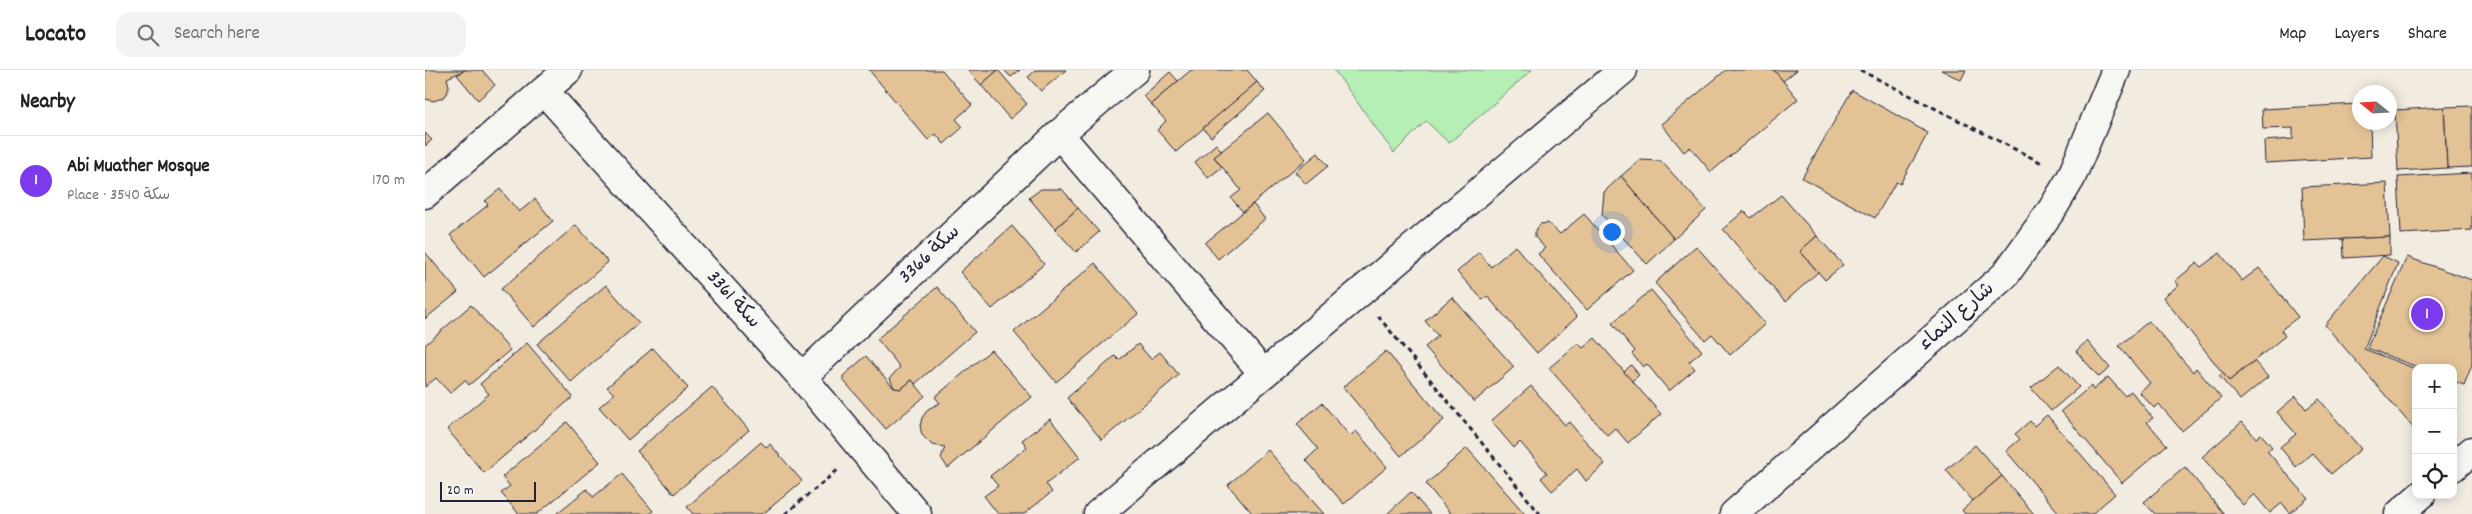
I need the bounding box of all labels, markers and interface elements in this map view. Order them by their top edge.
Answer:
search box [116,12,466,57]
text: Locato [25,18,86,52]
icon: search [134,21,162,49]
text: Search here [174,21,260,48]
text: Map [2279,22,2306,47]
text: Layers [2334,22,2380,47]
text: Share [2408,22,2447,47]
north arrow [2352,85,2397,130]
text: Nearby [20,88,75,118]
text: Abi Muather Mosque [67,154,210,181]
text: 1 [34,169,38,192]
text: 170 m [372,169,405,192]
text: Place · سكة 3540 [67,184,170,207]
street label: سكة 3366 [893,219,967,291]
your location [1599,219,1625,245]
street label: سكة 3361 [699,265,767,335]
street label: شارع النماء [1913,276,2001,358]
pin: 1 [2411,295,2443,333]
map controls [2412,364,2457,499]
button: + [2412,364,2457,409]
button: − [2412,409,2457,454]
button: locate [2412,454,2457,499]
scale bar [440,479,536,502]
text: 20 m [447,481,474,501]

